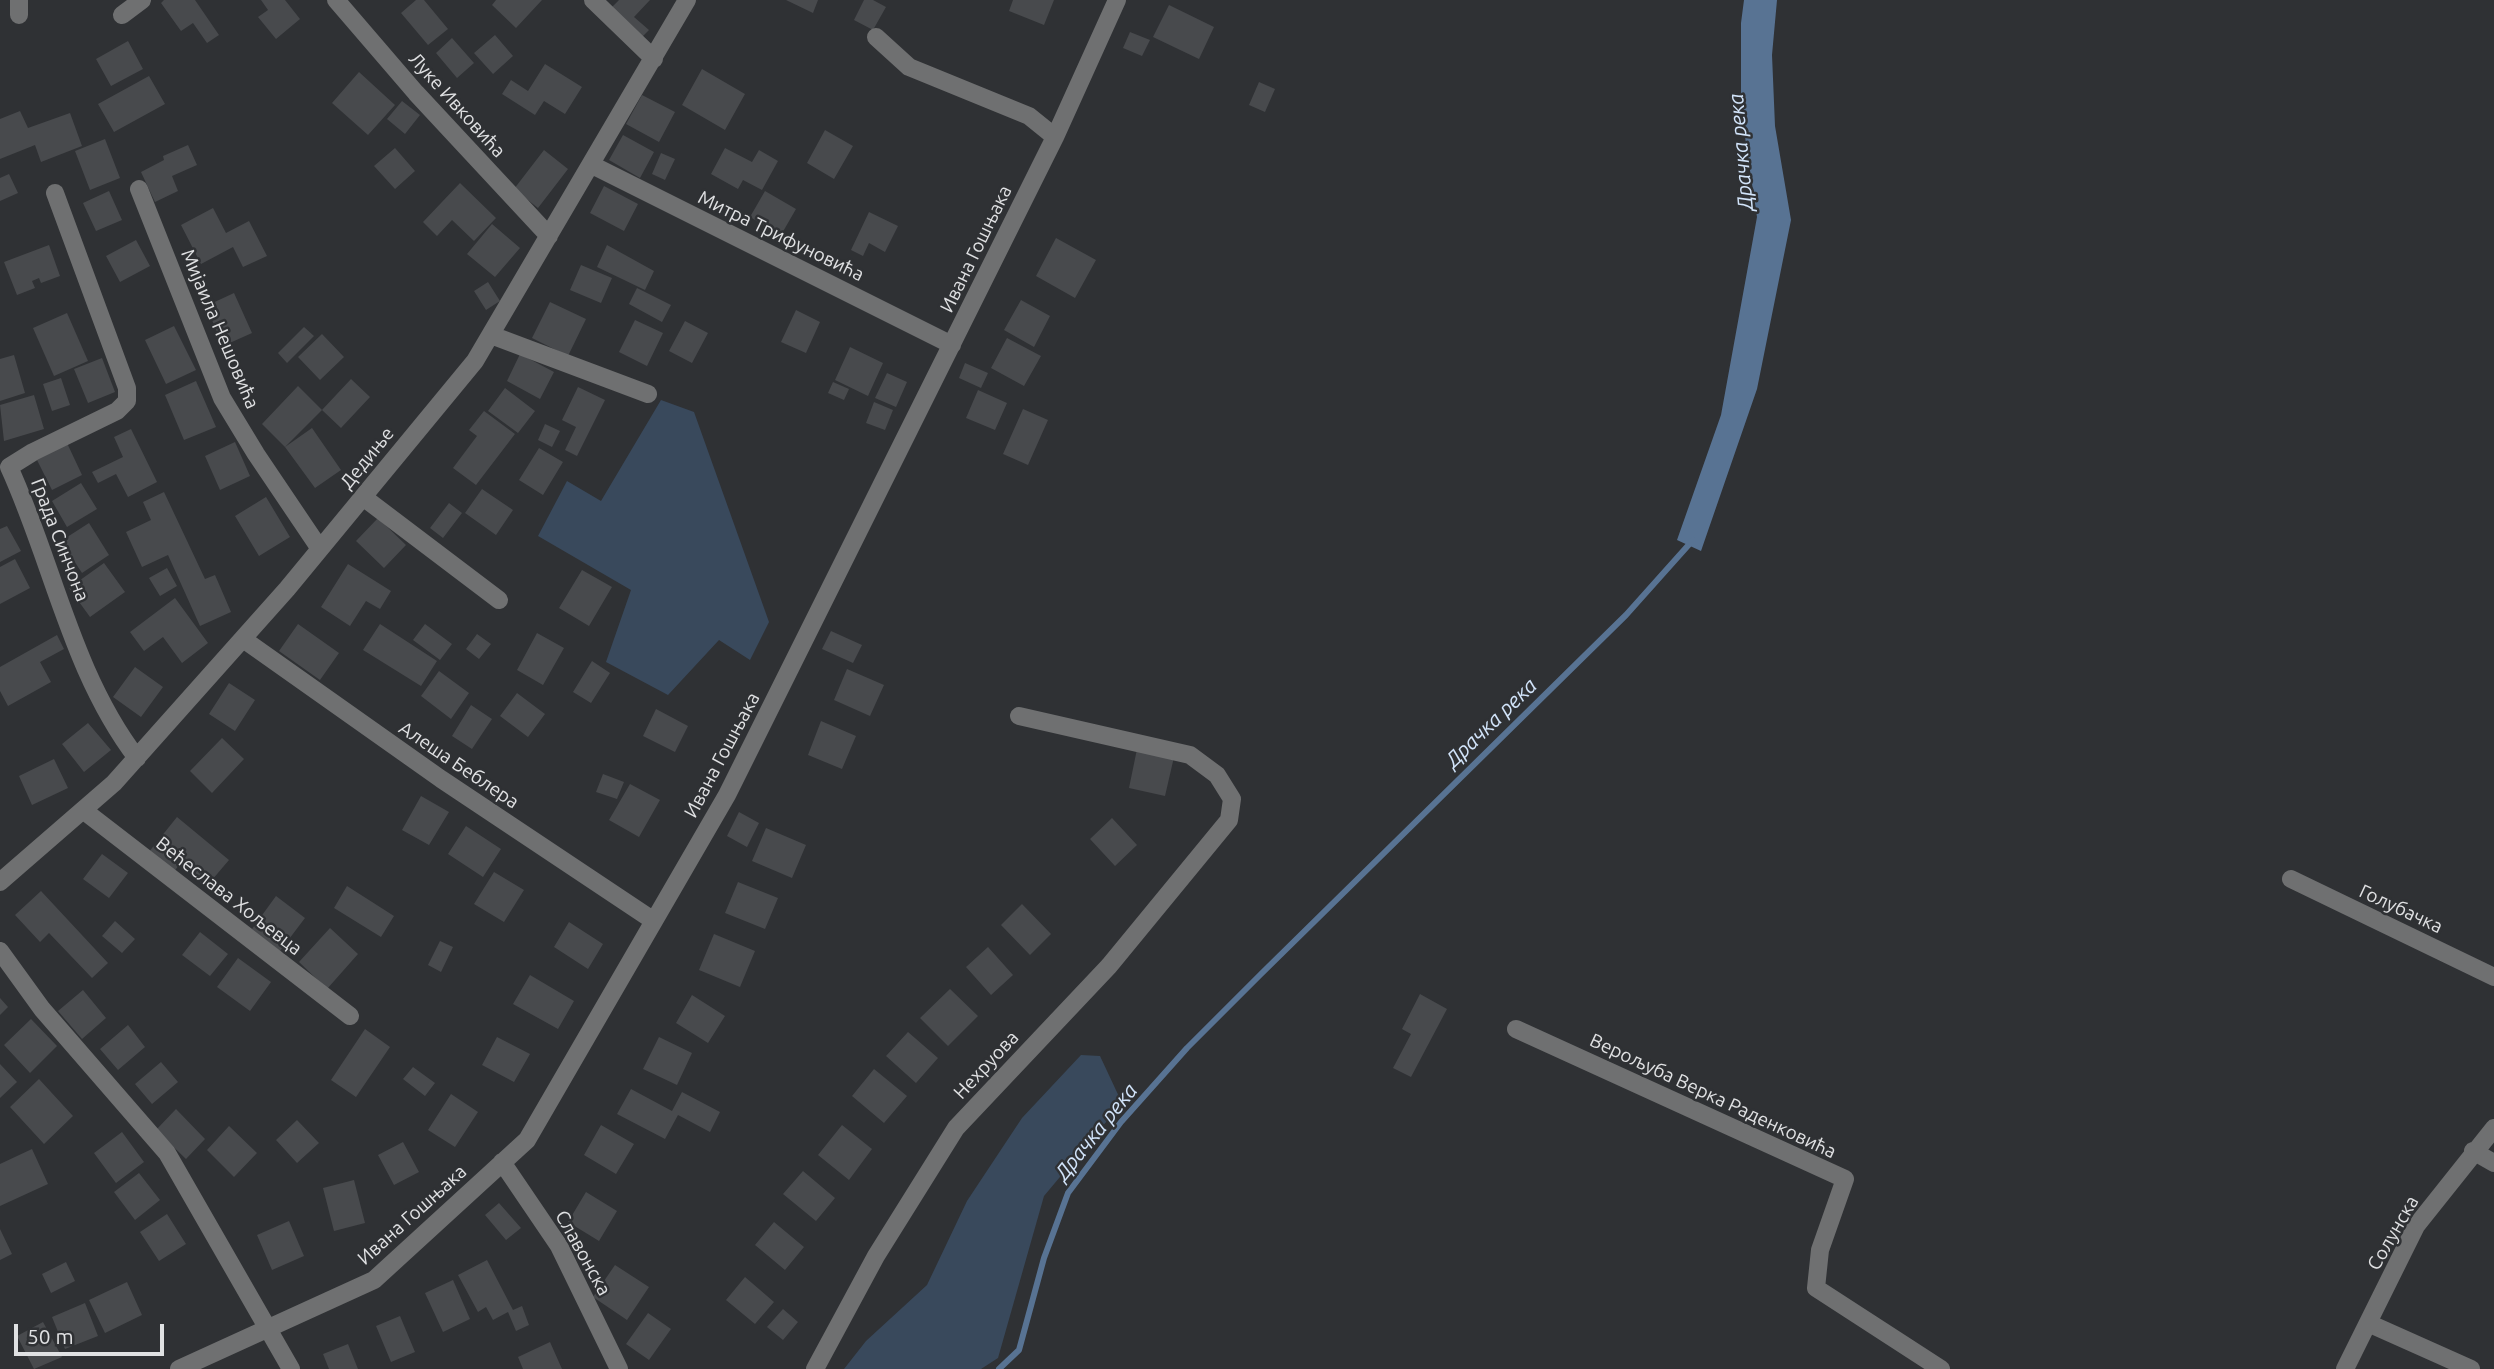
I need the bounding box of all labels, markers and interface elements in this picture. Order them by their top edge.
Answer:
street label: Луке Ивковића [404,48,510,162]
water label: Драчка река [1723,92,1759,212]
street label: Ивана Гошњака [935,182,1017,316]
street label: Митра Трифуновића [694,186,868,286]
street label: Мијаила Нешовића [176,246,264,412]
street label: Дедиње [335,423,399,493]
street label: Града Синчона [26,475,94,605]
water label: Драчка река [1440,673,1542,773]
street label: Ивана Гошњака [679,688,765,822]
street label: Алеша Беблера [395,716,523,814]
street label: Већеслава Хољевца [151,832,307,960]
street label: Голубачка [2356,880,2446,938]
street label: Нехруова [949,1026,1023,1104]
street label: Верољуба Верка Раденковића [1586,1029,1840,1163]
water label: Драчка река [1049,1078,1143,1186]
street label: Ивана Гошњака [353,1160,471,1270]
street label: Солунска [2363,1192,2423,1274]
street label: Славонска [550,1206,616,1300]
scale bar [18,1310,168,1354]
text: 50 m [27,1324,74,1348]

